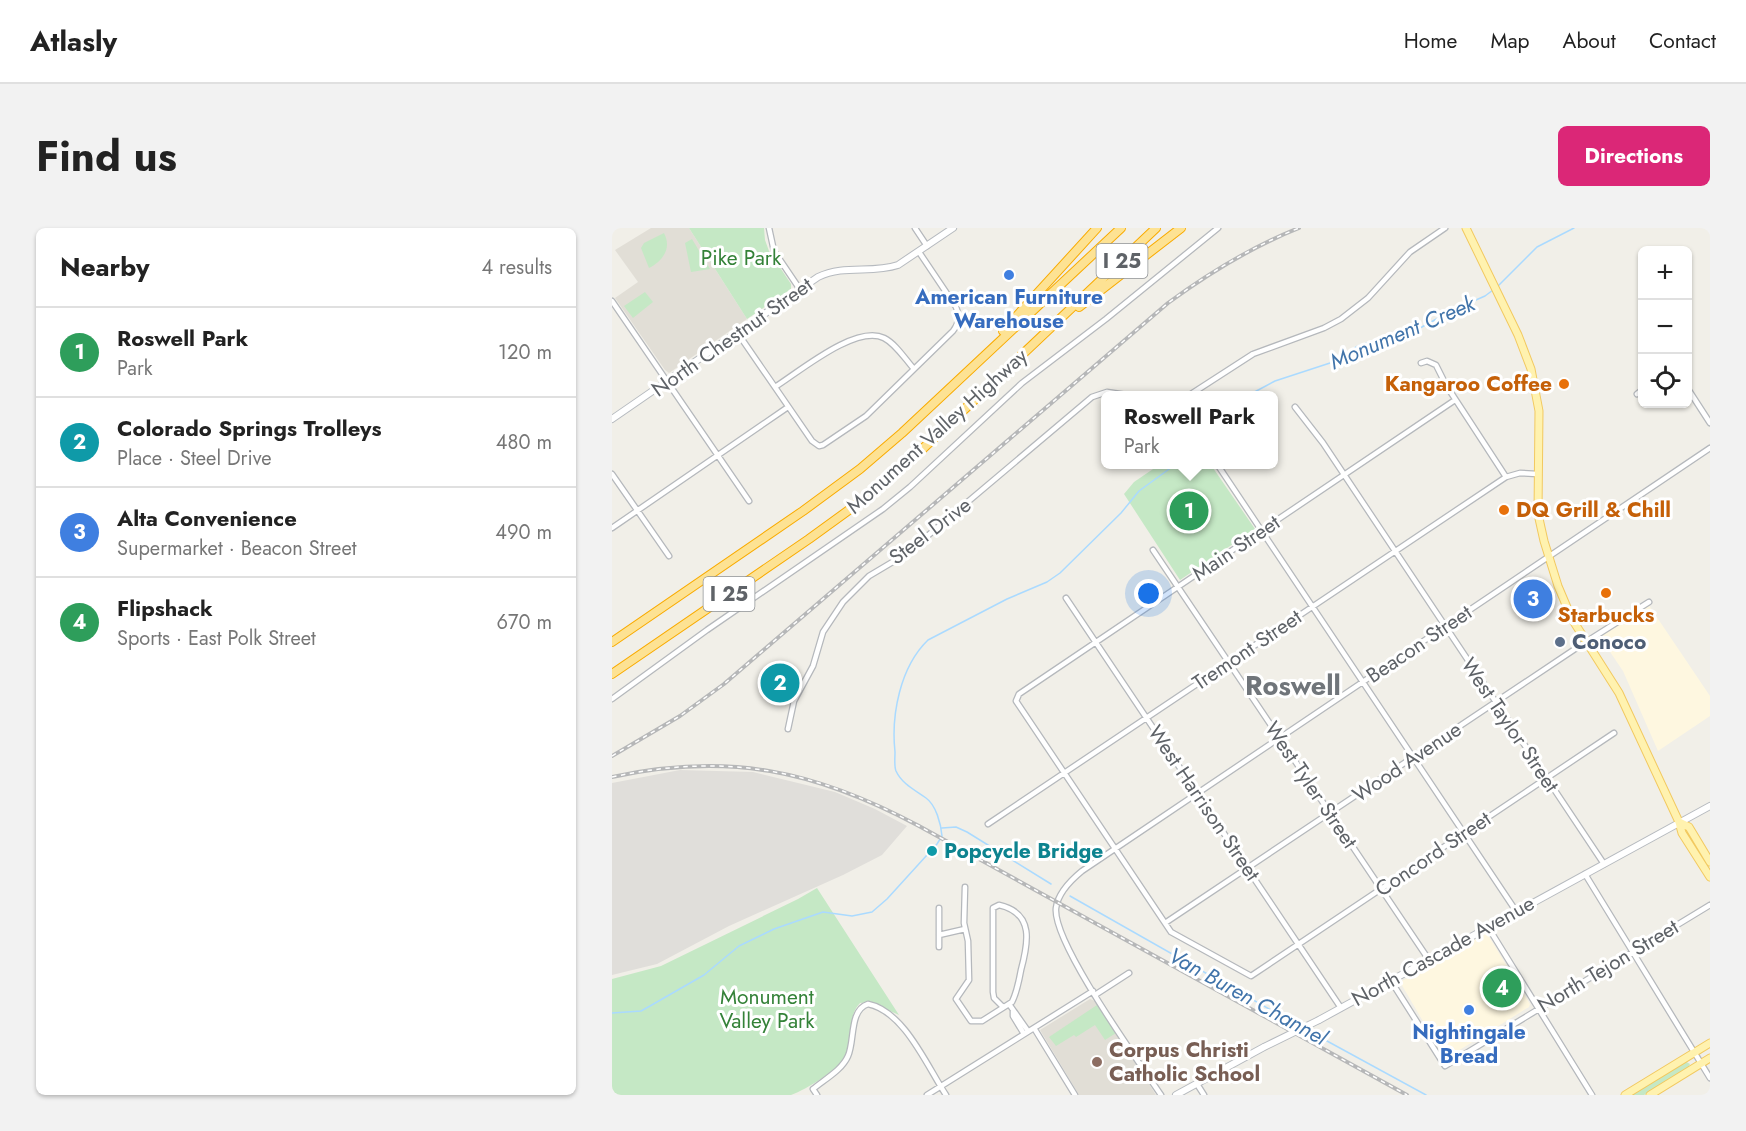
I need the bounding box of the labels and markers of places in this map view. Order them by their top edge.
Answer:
marker: American Furniture Warehouse [1002,268,1016,282]
place label: American Furniture Warehouse [914,282,1103,336]
place label: Kangaroo Coffee [1385,369,1552,399]
marker: Kangaroo Coffee [1557,377,1571,391]
pin: 1 [1170,488,1208,534]
place label: DQ Grill & Chill [1516,495,1671,525]
marker: DQ Grill & Chill [1497,503,1511,517]
pin: 3 [1514,576,1552,622]
marker: Starbucks [1599,586,1613,600]
place label: Starbucks [1558,600,1655,630]
place label: Conoco [1572,627,1646,657]
marker: Conoco [1553,635,1567,649]
pin: 2 [760,660,800,706]
place label: Popcycle Bridge [944,836,1103,866]
marker: Popcycle Bridge [925,844,939,858]
pin: 4 [1482,966,1522,1011]
marker: Nightingale Bread [1462,1003,1476,1017]
place label: Nightingale Bread [1412,1017,1526,1071]
place label: Corpus Christi Catholic School [1109,1035,1260,1089]
marker: Corpus Christi Catholic School [1090,1055,1104,1069]

